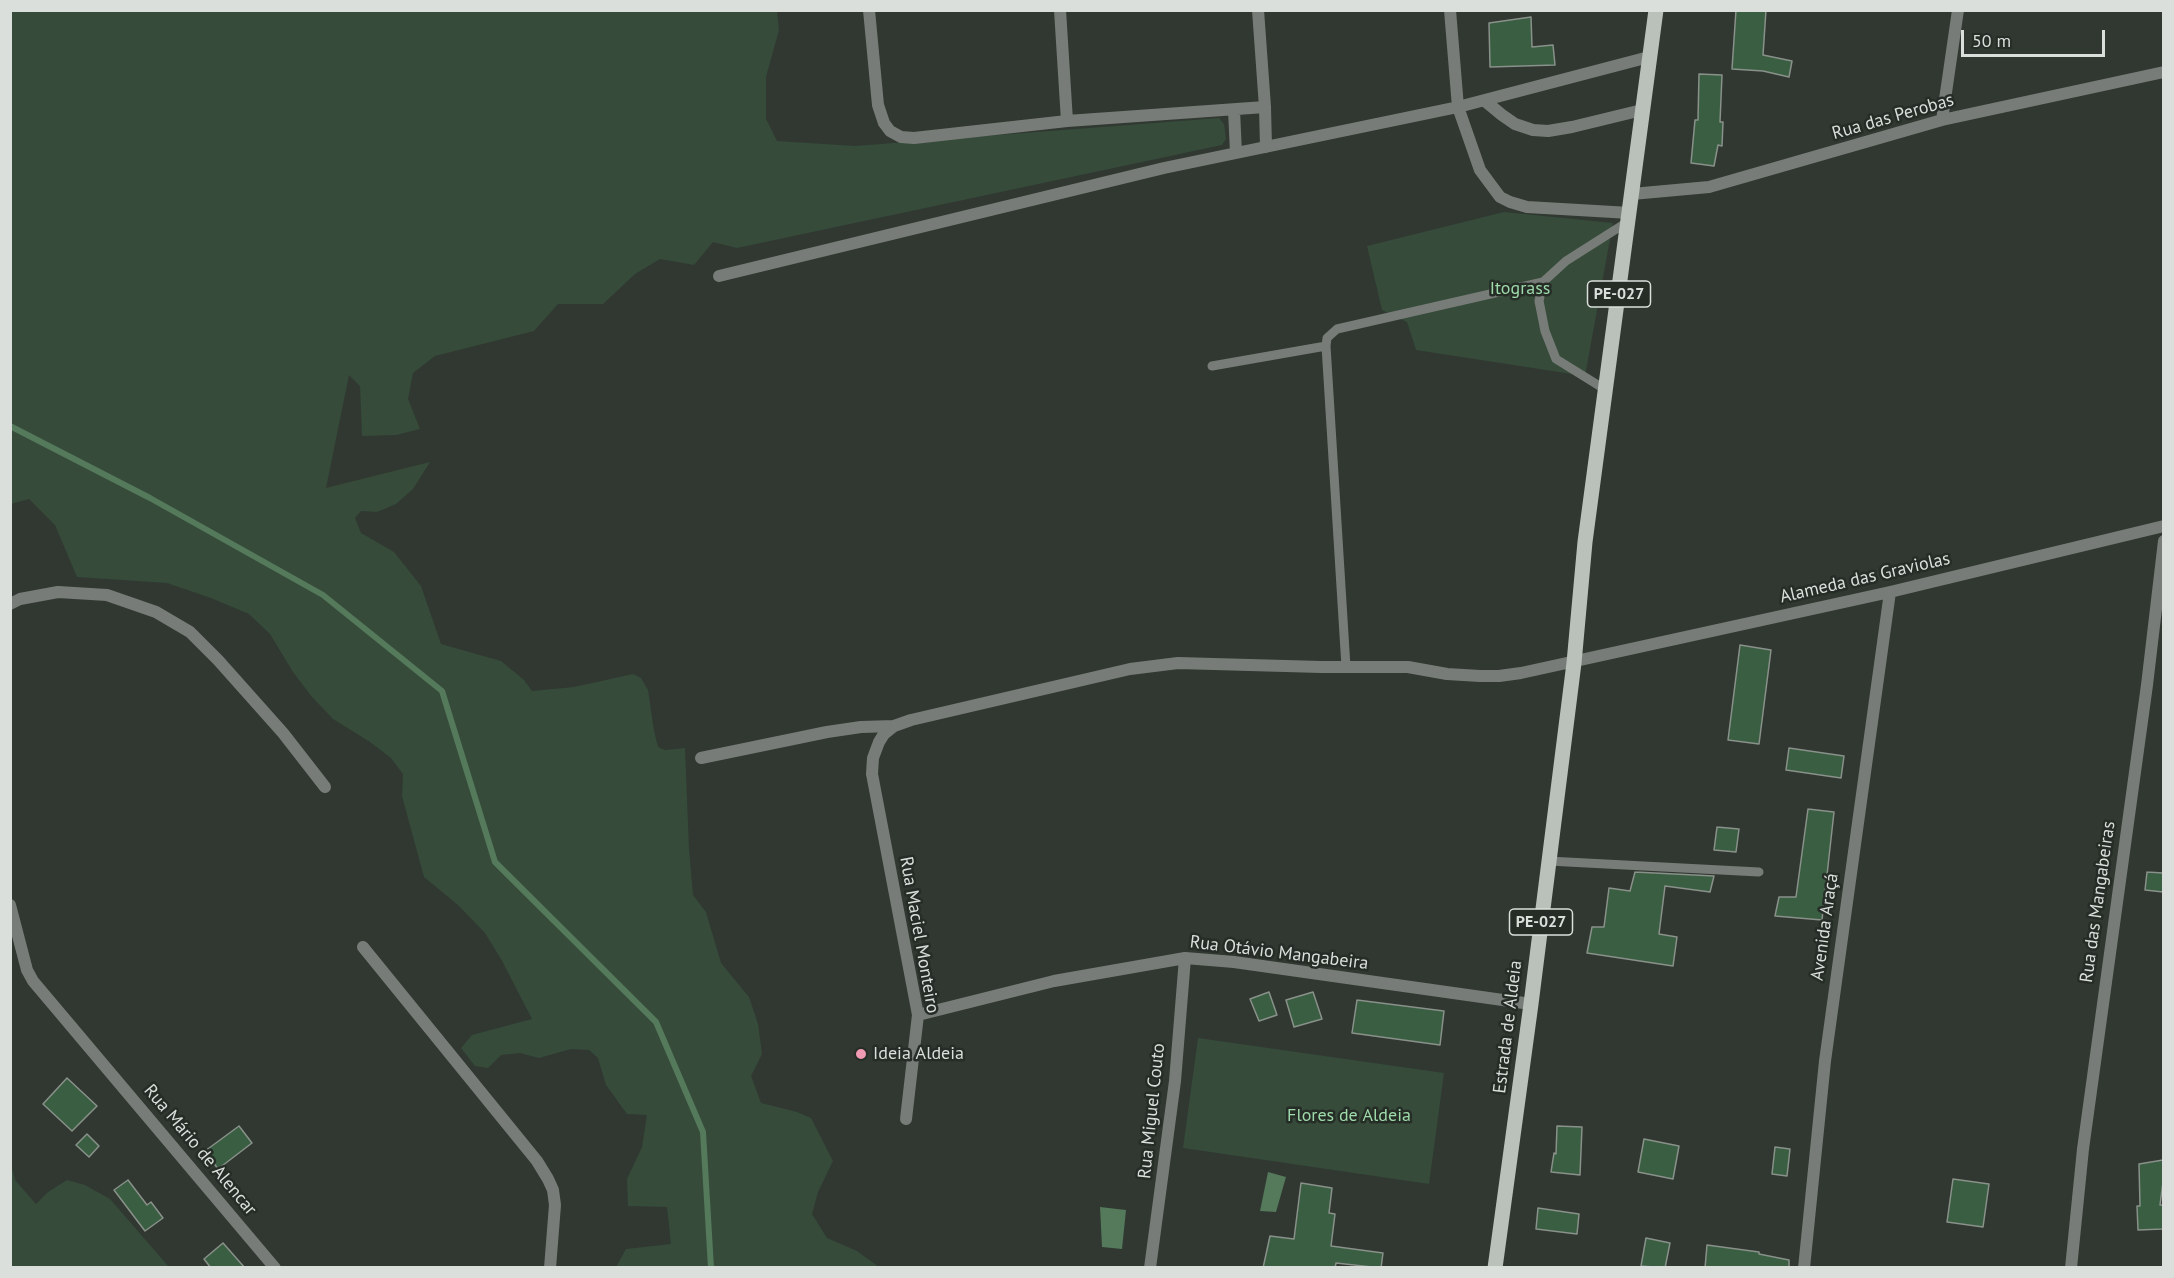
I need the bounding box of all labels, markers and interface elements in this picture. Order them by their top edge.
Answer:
scale bar [1964,18,2108,56]
text: 50 m [1972,29,2011,52]
street label: Rua das Perobas [1830,89,1956,145]
park label: Itograss [1490,278,1550,300]
road number: PE-027 [1588,281,1650,307]
street label: Alameda das Graviolas [1778,548,1952,608]
street label: Rua das Mangabeiras [2076,820,2120,984]
street label: Rua Maciel Monteiro [895,855,943,1015]
street label: Avenida Araçá [1807,872,1843,982]
road number: PE-027 [1510,909,1572,935]
street label: Rua Otávio Mangabeira [1189,931,1369,975]
street label: Estrada de Aldeia [1489,959,1527,1095]
street label: Rua Miguel Couto [1134,1042,1170,1180]
place label: Ideia Aldeia [873,1043,964,1065]
marker: Ideia Aldeia [854,1047,868,1061]
street label: Rua Mário de Alencar [139,1080,261,1220]
park label: Flores de Aldeia [1287,1105,1411,1127]

